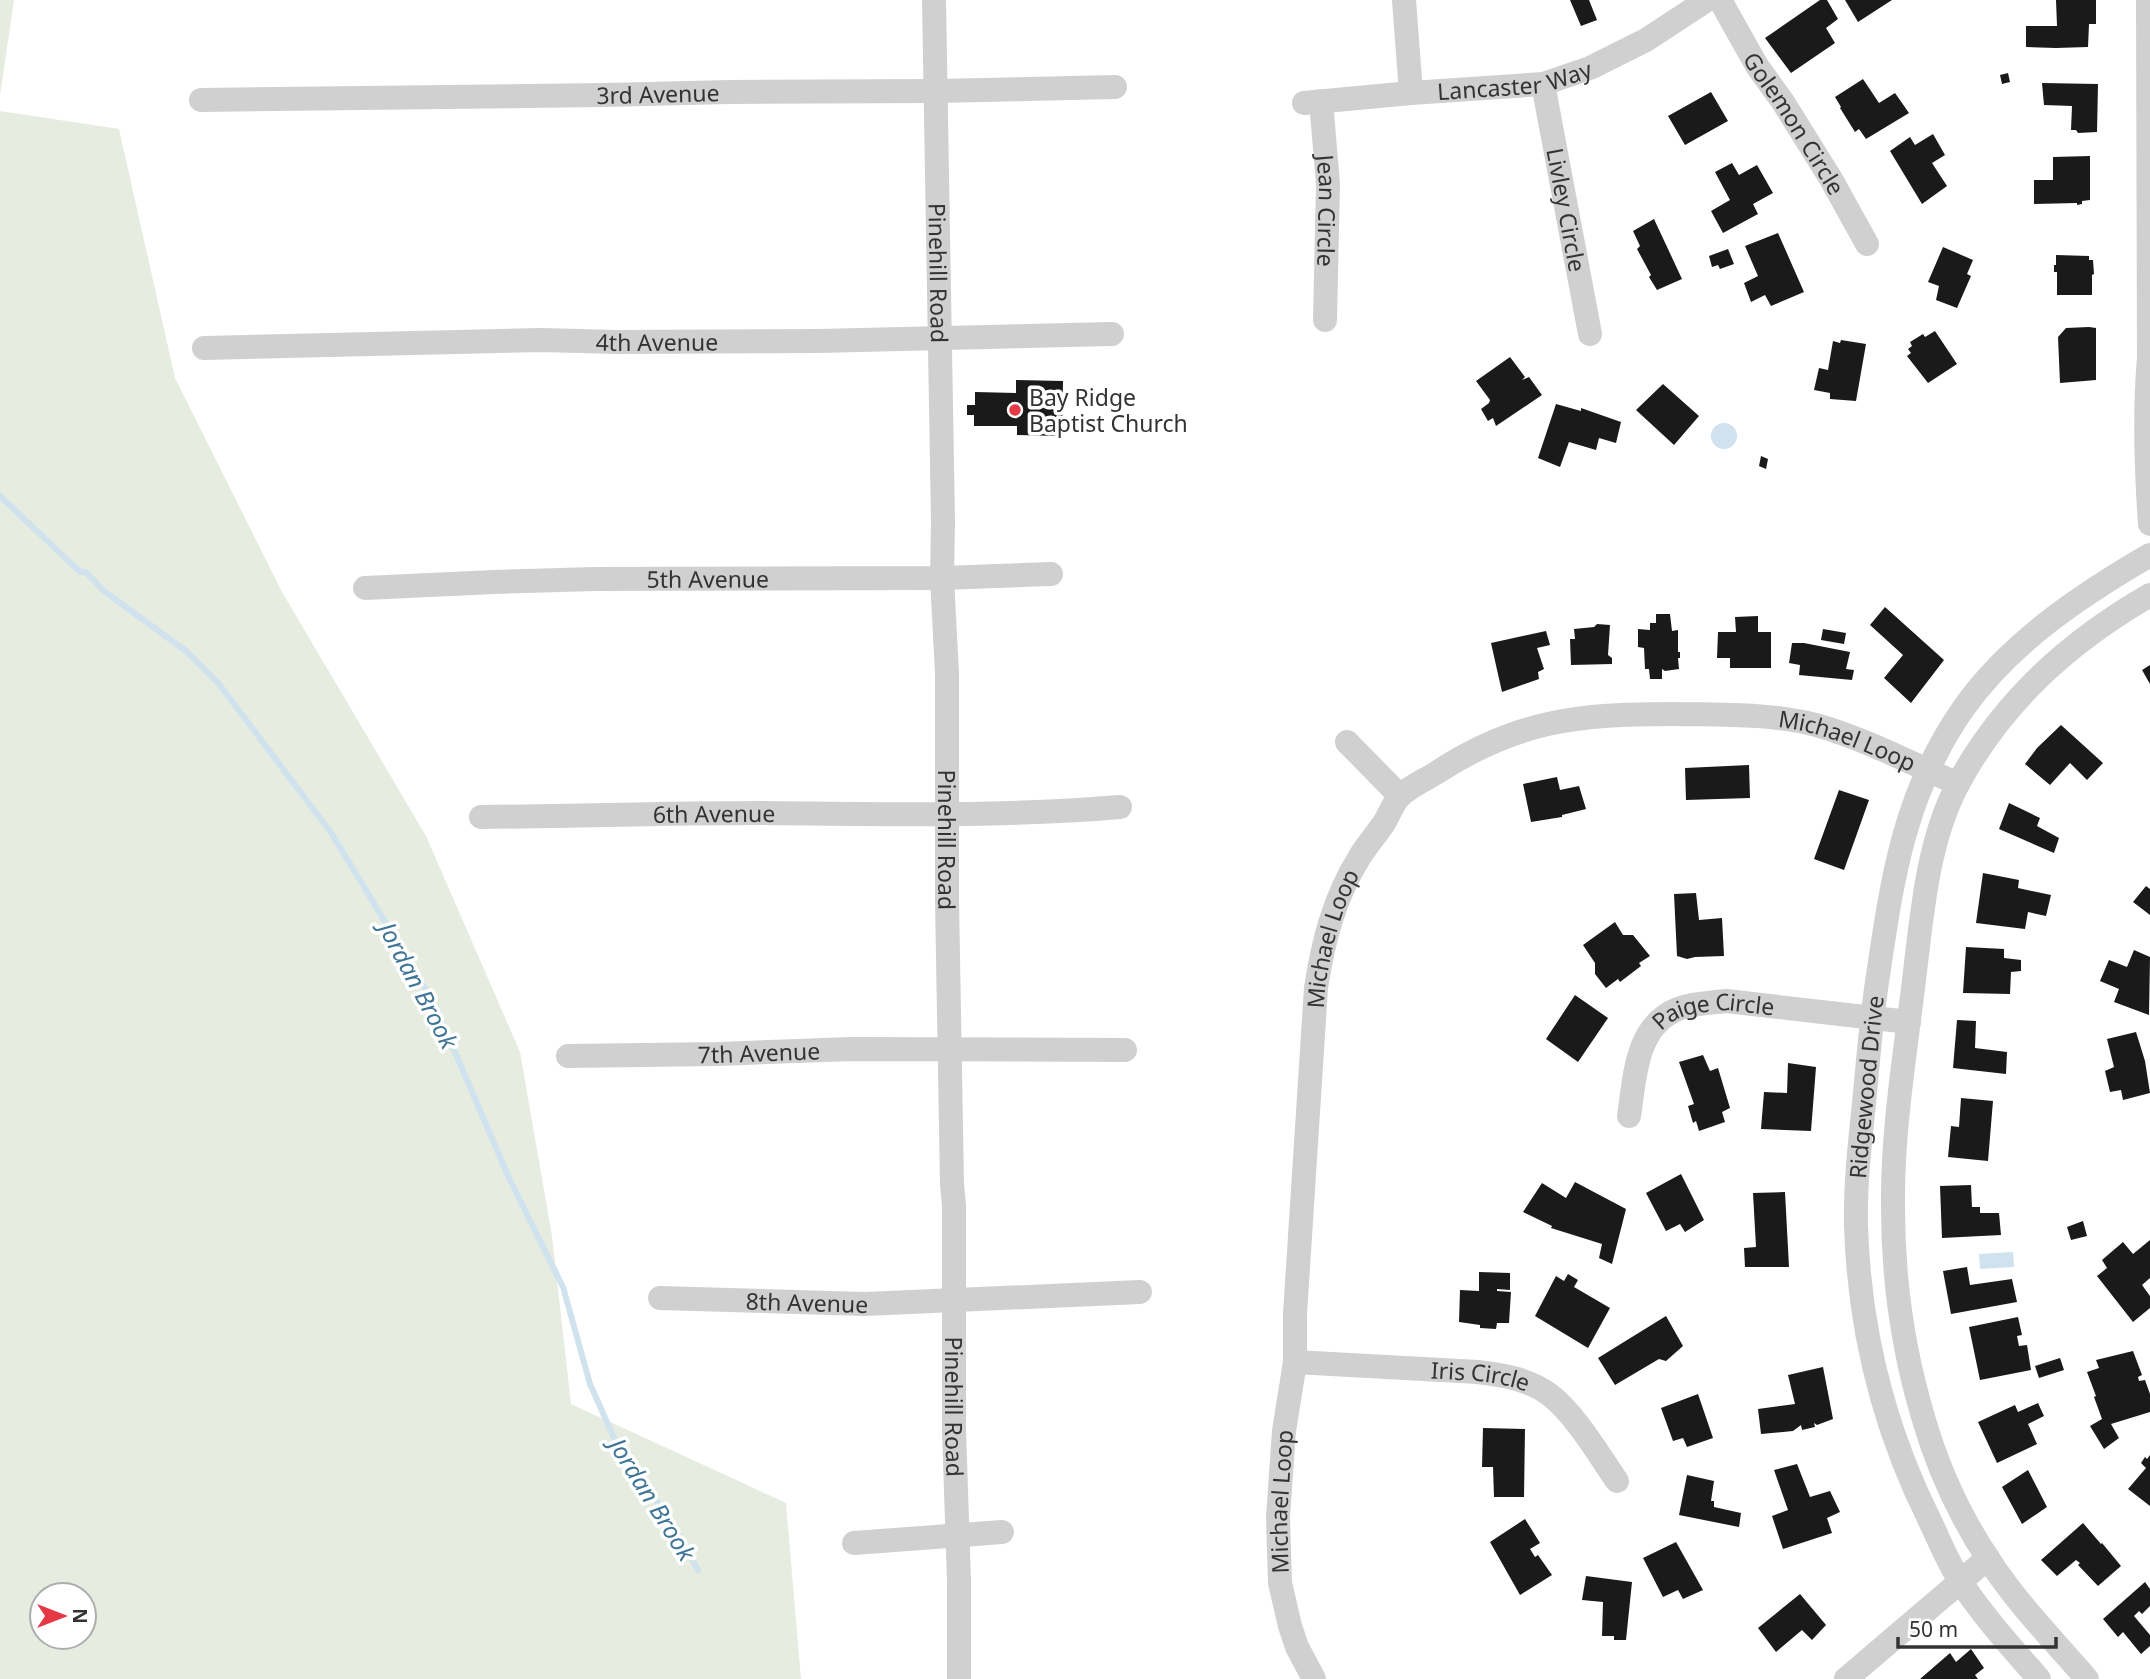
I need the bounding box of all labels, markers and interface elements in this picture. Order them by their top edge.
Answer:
street label: Golemon Circle [1736,46,1853,200]
street label: Lancaster Way [1436,52,1596,107]
street label: 3rd Avenue [596,76,720,111]
street label: Livley Circle [1539,145,1594,274]
street label: Jean Circle [1309,152,1344,267]
street label: Pinehill Road [921,203,956,343]
street label: 4th Avenue [595,325,718,358]
place label: Bay Ridge Baptist Church [1029,381,1188,439]
marker: Bay Ridge Baptist Church [1007,402,1023,418]
street label: 5th Avenue [647,562,769,595]
street label: Michael Loop [1776,702,1921,779]
street label: Pinehill Road [931,770,963,910]
street label: 6th Avenue [652,797,775,830]
street label: Michael Loop [1299,863,1366,1009]
water label: Jordan Brook [370,912,467,1055]
street label: Paige Circle [1644,985,1776,1036]
street label: Ridgewood Drive [1841,994,1891,1180]
street label: 7th Avenue [698,1034,821,1070]
street label: 8th Avenue [745,1285,869,1320]
street label: Pinehill Road [938,1336,972,1477]
street label: Iris Circle [1430,1353,1534,1398]
water label: Jordan Brook [600,1428,704,1568]
street label: Michael Loop [1262,1429,1300,1574]
north arrow [28,1581,98,1651]
scale bar [1898,1606,2056,1650]
text: N [67,1608,93,1624]
text: 50 m [1909,1615,1958,1643]

